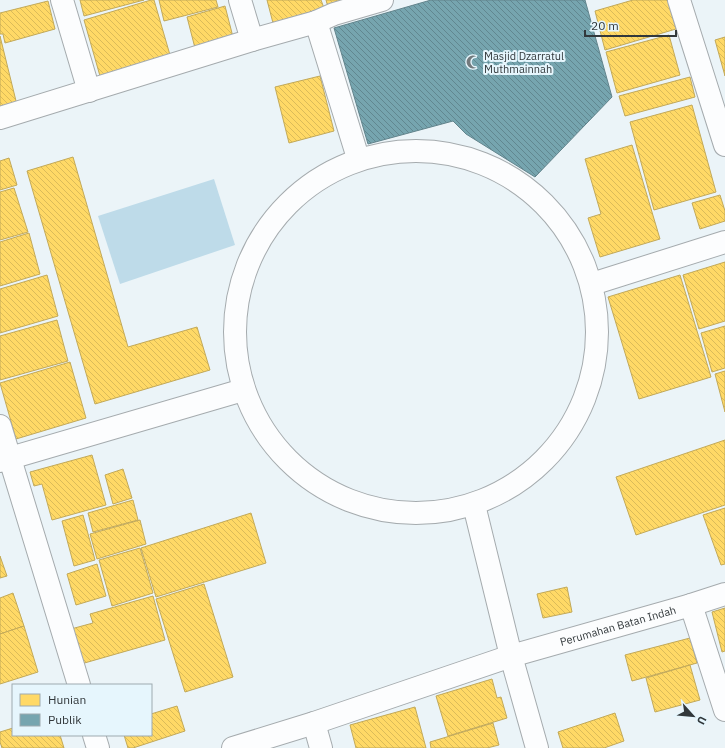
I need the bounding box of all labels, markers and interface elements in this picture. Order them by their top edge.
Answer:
scale bar [585,12,676,38]
text: 20 m [591,18,619,33]
place label: Masjid Dzarratul Muthmainnah [484,49,564,76]
mosque icon: Masjid Dzarratul Muthmainnah [465,54,481,70]
street label: Perumahan Batan Indah [558,603,678,649]
legend [12,684,152,736]
text: Hunian [48,692,86,707]
north arrow [673,696,713,736]
text: Publik [48,712,82,727]
text: U [694,714,710,727]

